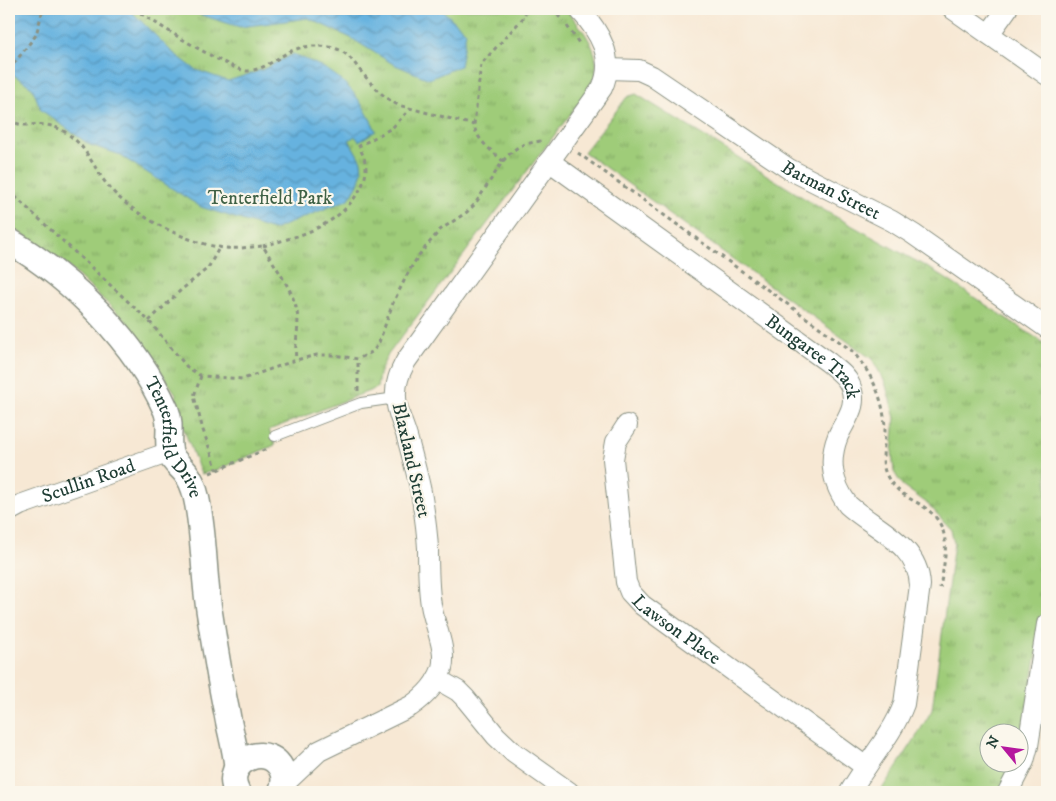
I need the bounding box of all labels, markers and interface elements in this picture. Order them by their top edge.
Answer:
street label: Batman Street [777,156,884,225]
park label: Tenterfield Park [208,187,333,210]
street label: Bungaree Track [761,309,865,401]
street label: Tenterfield Drive [140,373,208,500]
street label: Blaxland Street [387,400,435,520]
street label: Scullin Road [39,454,138,508]
street label: Lawson Place [627,590,725,670]
north arrow [978,724,1028,774]
text: N [983,732,1004,752]

